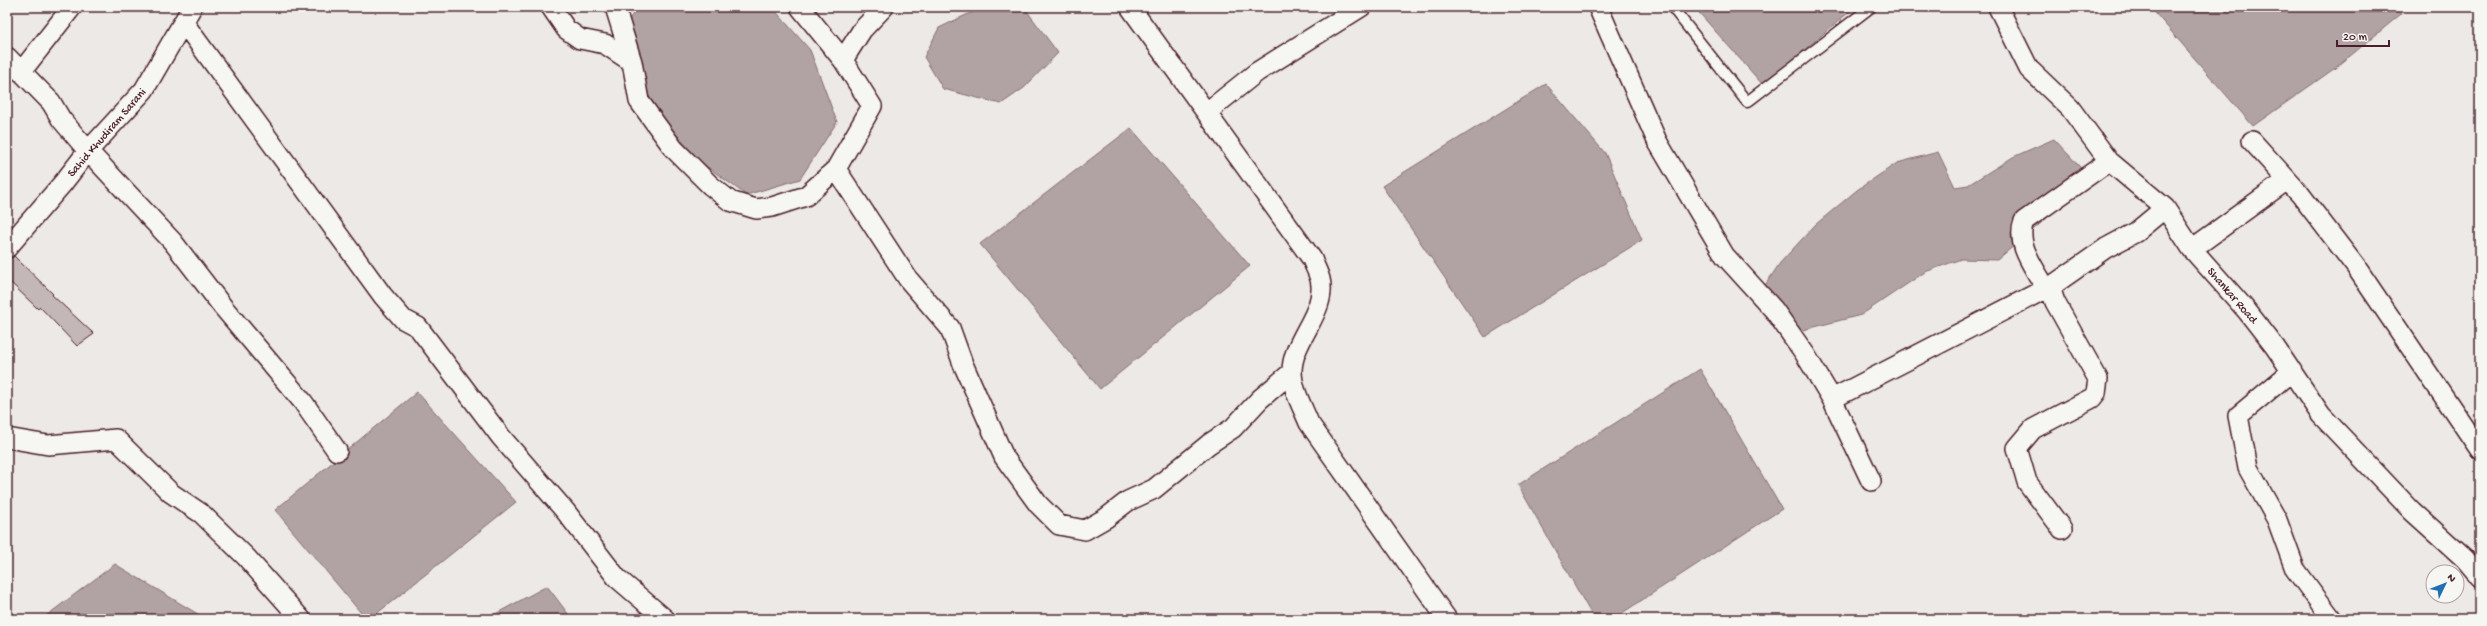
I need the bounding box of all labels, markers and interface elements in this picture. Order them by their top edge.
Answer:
scale bar [2337,22,2389,48]
text: 20 m [2343,31,2368,45]
street label: Sahid Khudiram Sarani [65,86,150,181]
street label: Shankar Road [2203,265,2260,328]
north arrow [2425,564,2465,604]
text: N [2444,572,2458,585]

